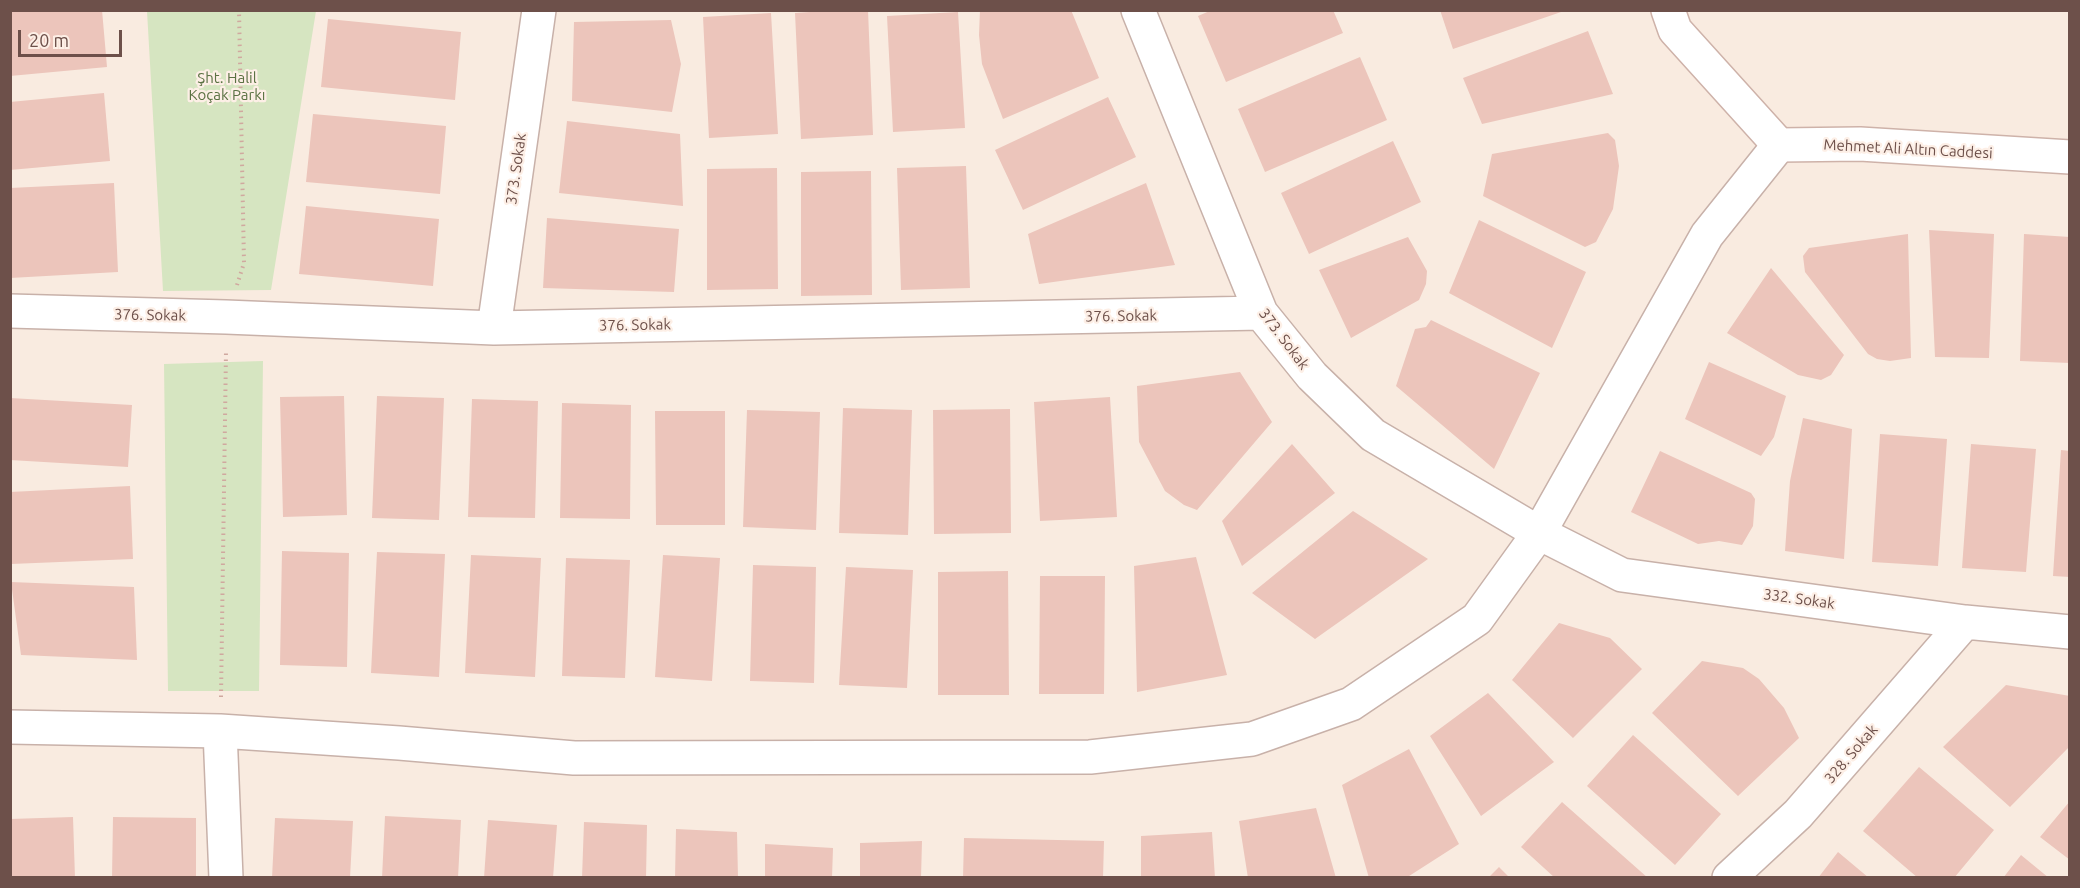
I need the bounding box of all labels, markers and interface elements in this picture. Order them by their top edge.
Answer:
scale bar [21,18,124,56]
text: 20 m [29,30,69,50]
park label: Şht. Halil Koçak Parkı [189,69,265,104]
street label: 373. Sokak [502,132,530,206]
street label: Mehmet Ali Altın Caddesi [1823,136,1993,162]
street label: 376. Sokak [114,305,186,325]
street label: 373. Sokak [1255,305,1313,373]
street label: 376. Sokak [1085,306,1157,326]
street label: 376. Sokak [599,315,671,335]
street label: 332. Sokak [1762,585,1836,613]
street label: 328. Sokak [1821,721,1881,787]

